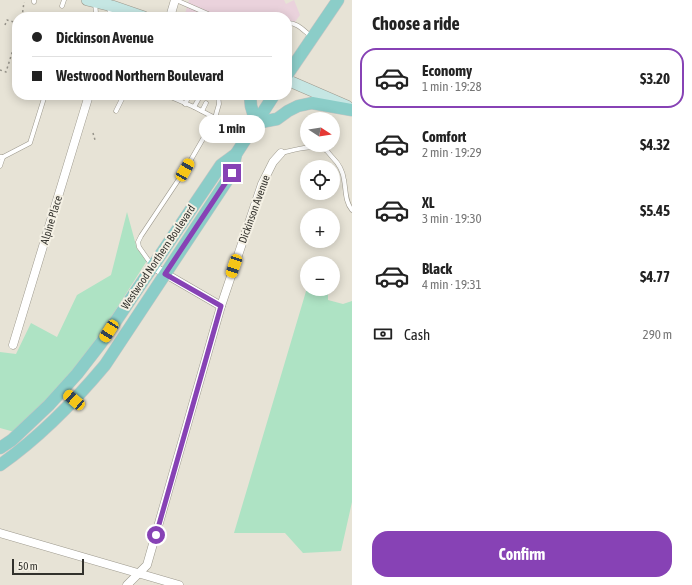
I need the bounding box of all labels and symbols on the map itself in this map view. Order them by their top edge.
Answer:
north arrow [300,112,340,152]
callout: 1 min [199,115,265,143]
car [174,157,196,183]
route end [223,164,241,182]
street label: Dickinson Avenue [236,173,272,245]
street label: Alpine Place [38,194,64,246]
street label: Westwood Northern Boulevard [119,203,197,311]
car [224,253,244,279]
car [97,318,121,344]
car [61,388,87,412]
route start [147,526,165,544]
scale bar [12,557,84,576]

